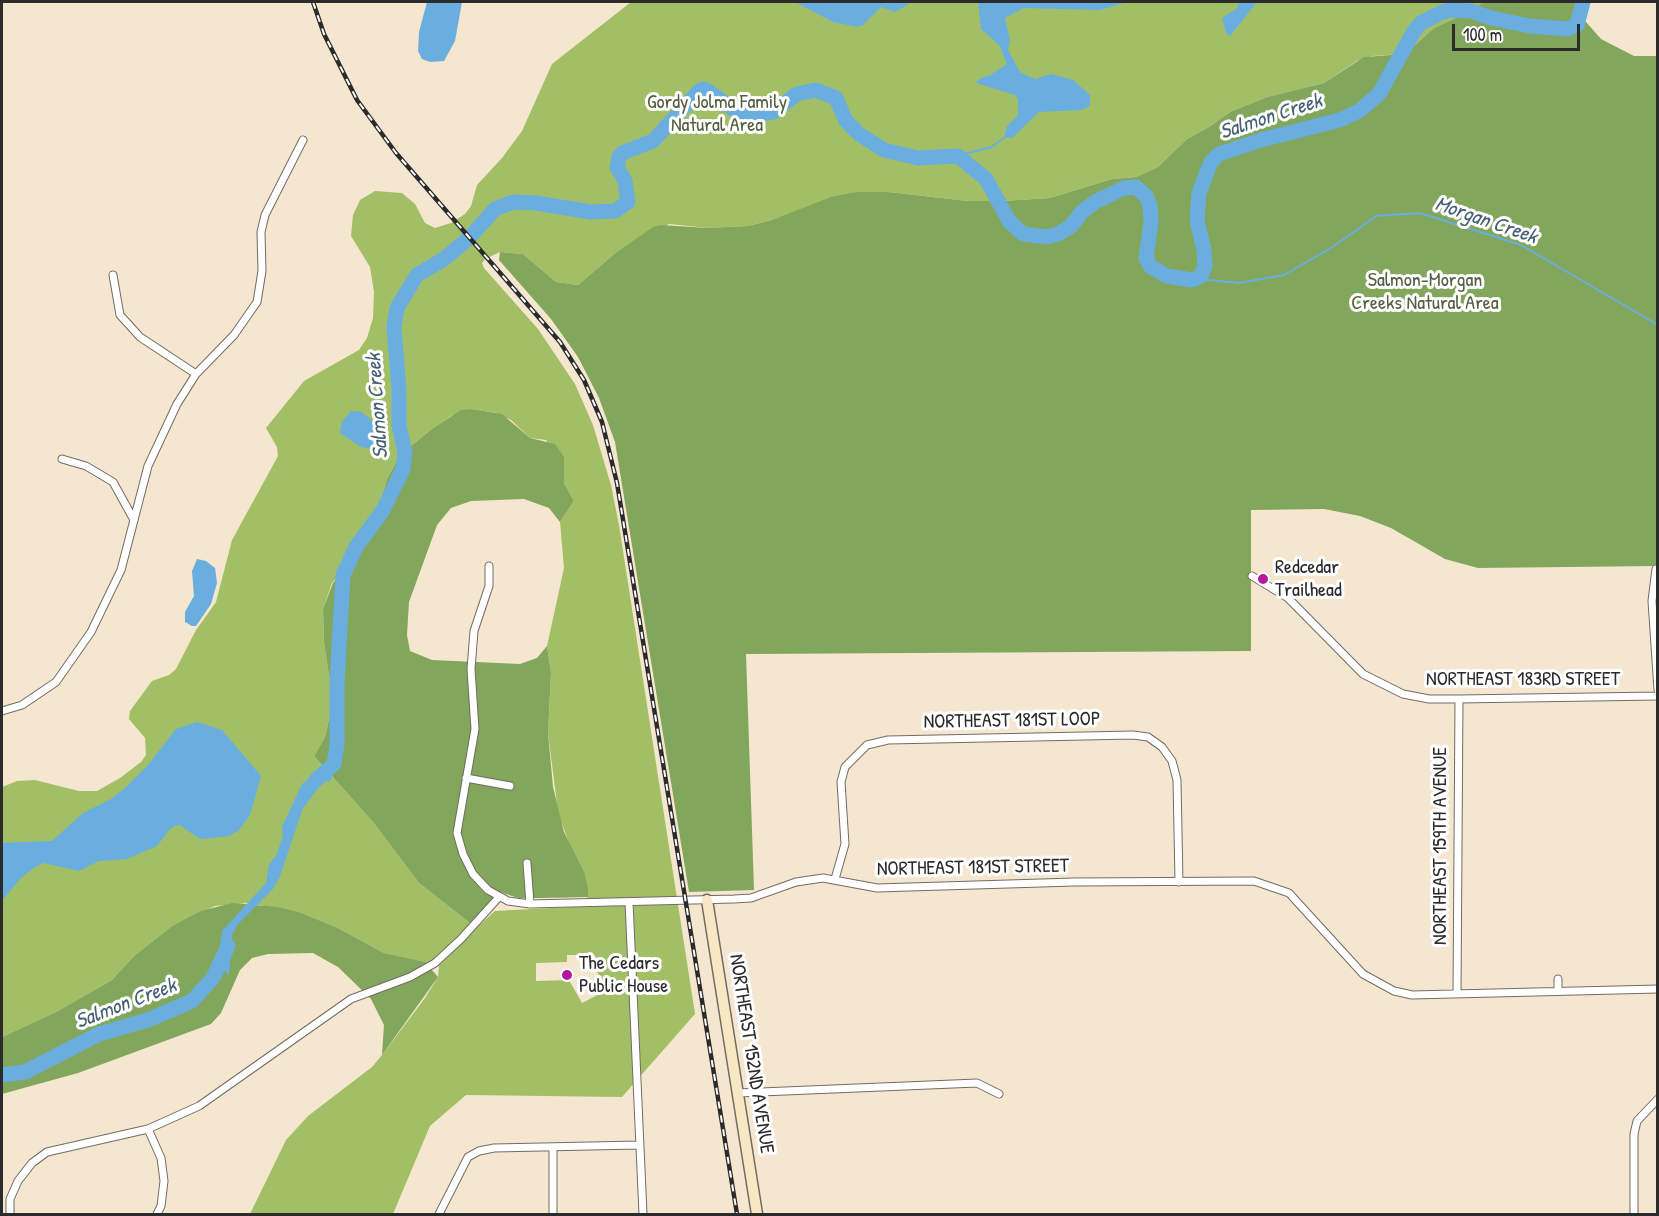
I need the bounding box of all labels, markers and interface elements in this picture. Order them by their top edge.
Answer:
scale bar [1455,12,1582,50]
text: 100 m [1463,22,1502,47]
water label: Salmon Creek [1217,89,1325,145]
park label: Gordy Jolma Family Natural Area [647,91,787,138]
water label: Morgan Creek [1432,192,1540,250]
park label: Salmon-Morgan Creeks Natural Area [1351,269,1499,316]
water label: Salmon Creek [362,352,394,460]
place label: Redcedar Trailhead [1275,556,1342,603]
marker: Redcedar Trailhead [1256,572,1270,586]
street label: NORTHEAST 183RD STREET [1426,668,1620,692]
street label: NORTHEAST 181ST LOOP [923,707,1101,735]
street label: NORTHEAST 159TH AVENUE [1429,747,1453,945]
street label: NORTHEAST 181ST STREET [877,854,1069,882]
place label: The Cedars Public House [579,952,668,999]
street label: NORTHEAST 152ND AVENUE [723,953,779,1155]
marker: The Cedars Public House [560,968,574,982]
water label: Salmon Creek [72,973,180,1035]

